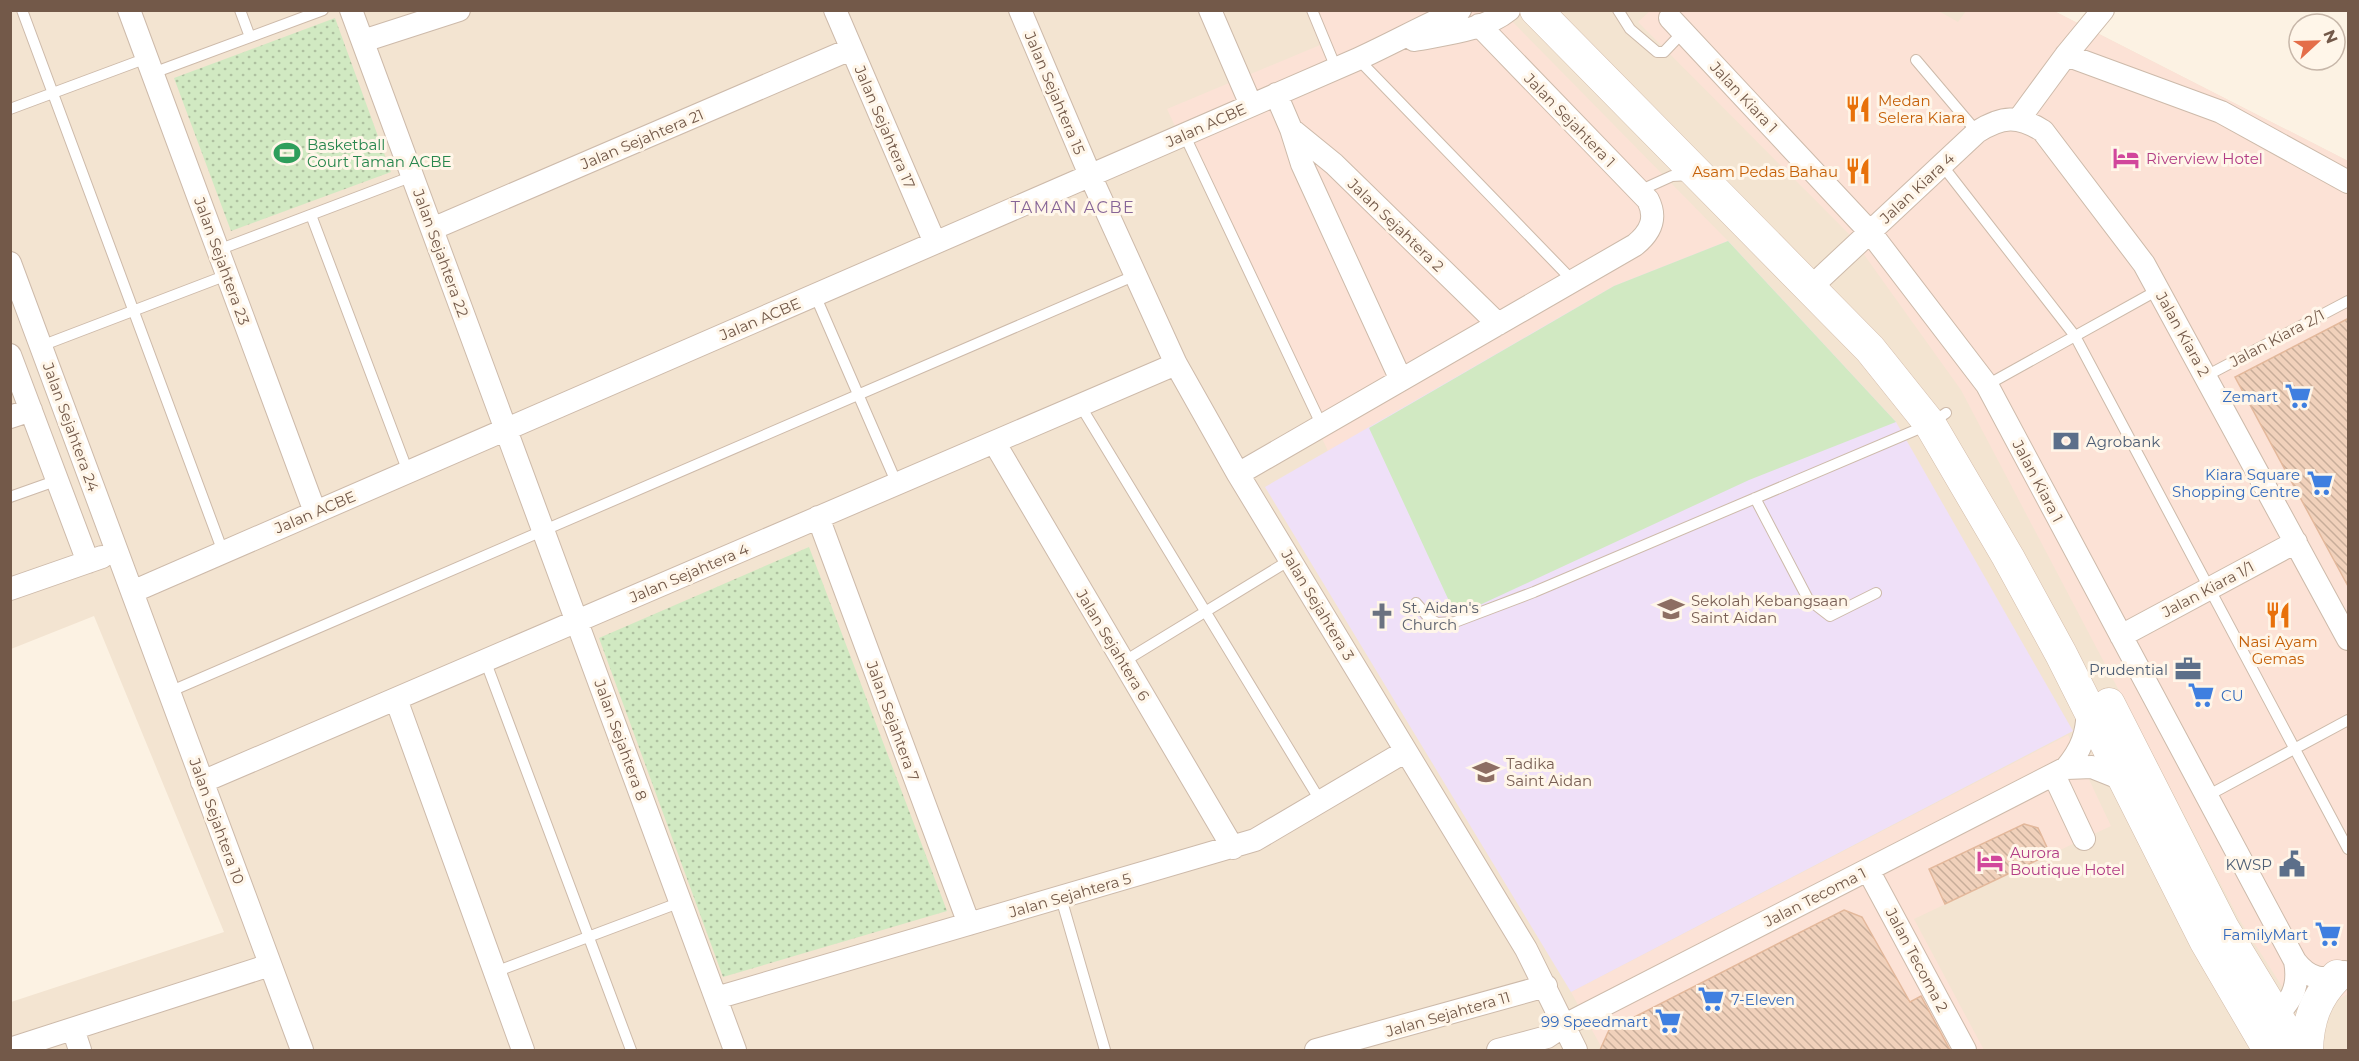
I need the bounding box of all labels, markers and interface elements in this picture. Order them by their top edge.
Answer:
north arrow [2287,12,2347,72]
text: N [2319,27,2342,46]
street label: Jalan Sejahtera 15 [1020,28,1089,157]
street label: Jalan Kiara 1 [1706,57,1782,137]
street label: Jalan Sejahtera 17 [850,62,920,192]
street label: Jalan Sejahtera 1 [1520,68,1620,171]
place label: Medan Selera Kiara [1878,91,1965,127]
restaurant icon: Medan Selera Kiara [1843,94,1873,124]
street label: Jalan ACBE [1162,99,1249,152]
street label: Jalan Sejahtera 21 [577,105,706,174]
place label: Basketball Court Taman ACBE [307,135,452,171]
sports icon: Basketball Court Taman ACBE [272,138,302,168]
hotel icon: Riverview Hotel [2111,143,2141,173]
street label: Jalan Kiara 4 [1875,149,1958,228]
place label: Riverview Hotel [2146,149,2263,168]
restaurant icon: Asam Pedas Bahau [1843,156,1873,186]
place label: Asam Pedas Bahau [1692,162,1838,181]
street label: Jalan Sejahtera 2 [1343,174,1448,276]
street label: Jalan Sejahtera 22 [409,186,473,320]
street label: Jalan Sejahtera 23 [190,194,254,328]
district label: TAMAN ACBE [1011,198,1135,217]
street label: Jalan Kiara 2 [2152,288,2214,380]
street label: Jalan ACBE [716,293,803,345]
street label: Jalan Kiara 2/1 [2225,305,2328,371]
street label: Jalan Sejahtera 24 [39,359,103,494]
supermarket icon: Zemart [2283,381,2313,411]
place label: Zemart [2222,387,2278,406]
bank icon: Agrobank [2051,426,2081,456]
place label: Agrobank [2086,432,2160,451]
street label: Jalan Kiara 1 [2008,436,2068,525]
place label: Kiara Square Shopping Centre [2172,465,2300,501]
supermarket icon: Kiara Square Shopping Centre [2305,468,2335,498]
street label: Jalan ACBE [271,486,358,538]
street label: Jalan Sejahtera 4 [626,539,751,607]
street label: Jalan Sejahtera 3 [1277,545,1359,664]
street label: Jalan Kiara 1/1 [2158,557,2257,622]
street label: Jalan Sejahtera 6 [1072,585,1154,704]
place label: Sekolah Kebangsaan Saint Aidan [1691,591,1848,627]
school or university icon: Sekolah Kebangsaan Saint Aidan [1656,594,1686,624]
place label: St. Aidan's Church [1402,598,1479,634]
restaurant icon: Nasi Ayam Gemas [2263,600,2293,630]
church icon: St. Aidan's Church [1367,601,1397,631]
place label: Nasi Ayam Gemas [2238,632,2318,668]
office icon: Prudential [2173,654,2203,684]
street label: Jalan Sejahtera 7 [862,657,924,784]
place label: Prudential [2089,660,2168,679]
street label: Jalan Sejahtera 8 [590,676,652,803]
supermarket icon: CU [2186,680,2216,710]
place label: CU [2221,686,2244,705]
street label: Jalan Sejahtera 10 [185,754,249,887]
place label: Tadika Saint Aidan [1506,754,1592,790]
school or university icon: Tadika Saint Aidan [1471,757,1501,787]
place label: Aurora Boutique Hotel [2010,843,2125,879]
hotel icon: Aurora Boutique Hotel [1975,846,2005,876]
public building icon: KWSP [2277,849,2307,879]
place label: KWSP [2225,855,2272,874]
street label: Jalan Tecoma 1 [1760,863,1869,931]
street label: Jalan Sejahtera 5 [1006,868,1133,922]
street label: Jalan Tecoma 2 [1881,904,1952,1015]
supermarket icon: FamilyMart [2313,919,2343,949]
place label: FamilyMart [2222,925,2308,944]
supermarket icon: 7-Eleven [1696,984,1726,1014]
street label: Jalan Sejahtera 11 [1383,987,1512,1041]
place label: 7-Eleven [1731,990,1795,1009]
supermarket icon: 99 Speedmart [1653,1006,1683,1036]
place label: 99 Speedmart [1541,1012,1648,1031]

